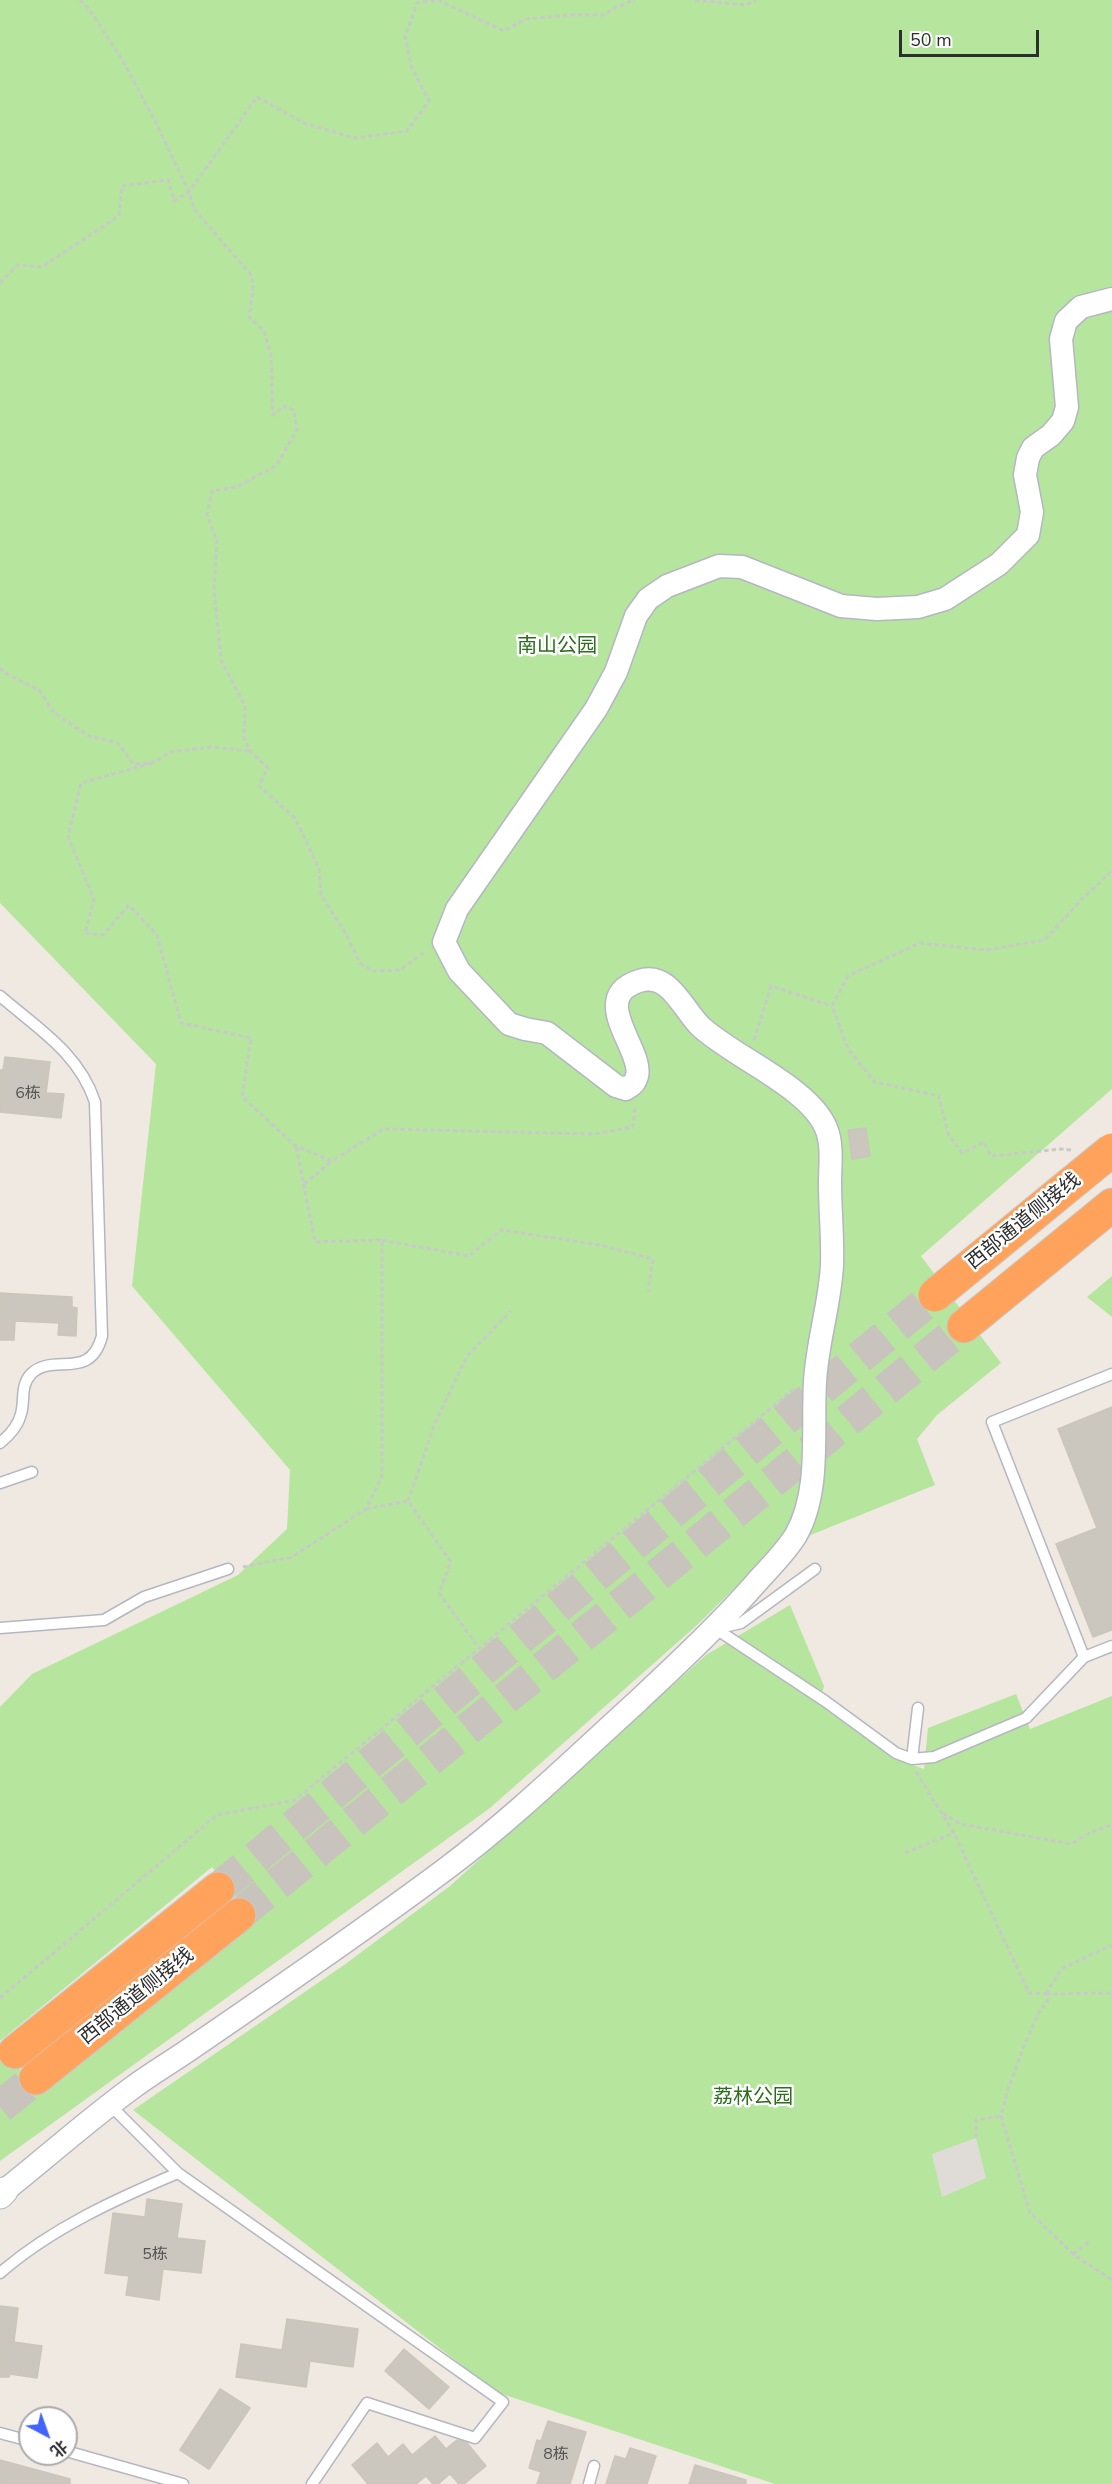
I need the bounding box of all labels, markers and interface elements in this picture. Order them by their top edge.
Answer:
scale bar [902,18,1042,56]
text: 50 m [910,28,952,52]
park label: 南山公园 [517,635,597,659]
house number: 6栋 [15,1084,41,1104]
street label: 西部通道侧接线 [962,1169,1086,1275]
street label: 西部通道侧接线 [75,1944,199,2050]
park label: 荔林公园 [713,2086,793,2110]
house number: 5栋 [142,2245,168,2265]
north arrow [18,2406,78,2466]
text: 北 [45,2435,72,2462]
house number: 8栋 [543,2445,569,2465]

